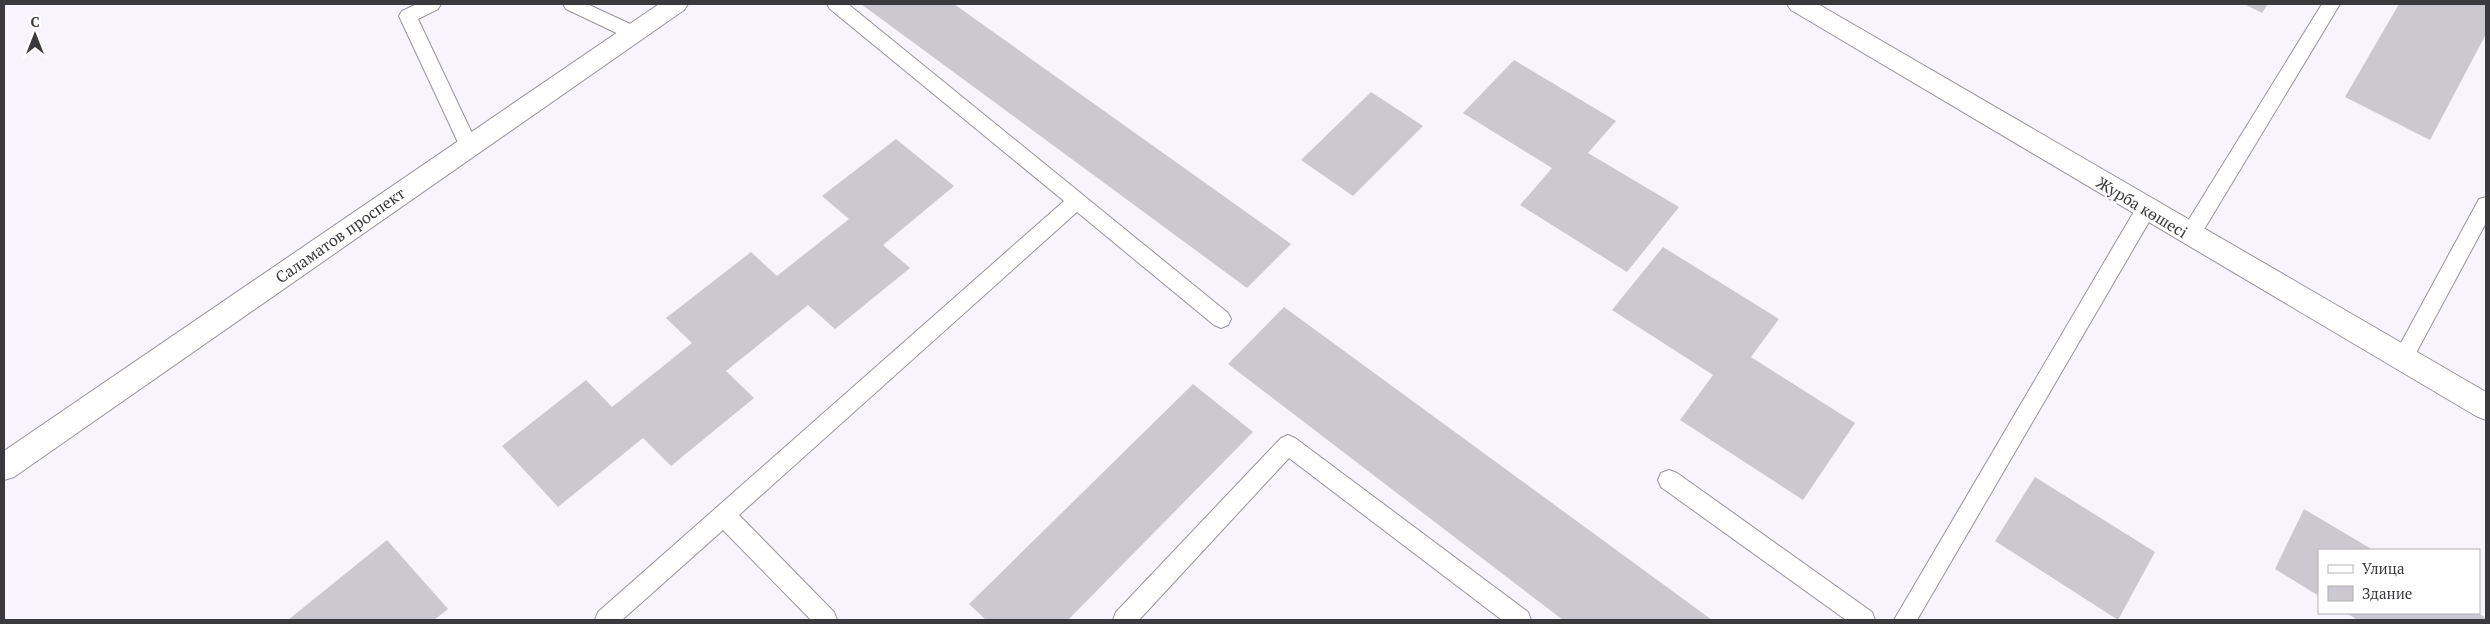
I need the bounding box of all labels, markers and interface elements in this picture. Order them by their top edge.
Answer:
north arrow [10,10,60,60]
text: С [30,12,40,31]
street label: Журба көшесі [2092,171,2192,243]
street label: Саламатов проспект [271,182,409,288]
legend [2318,549,2480,614]
text: Улица [2362,558,2405,578]
text: Здание [2362,583,2412,603]

